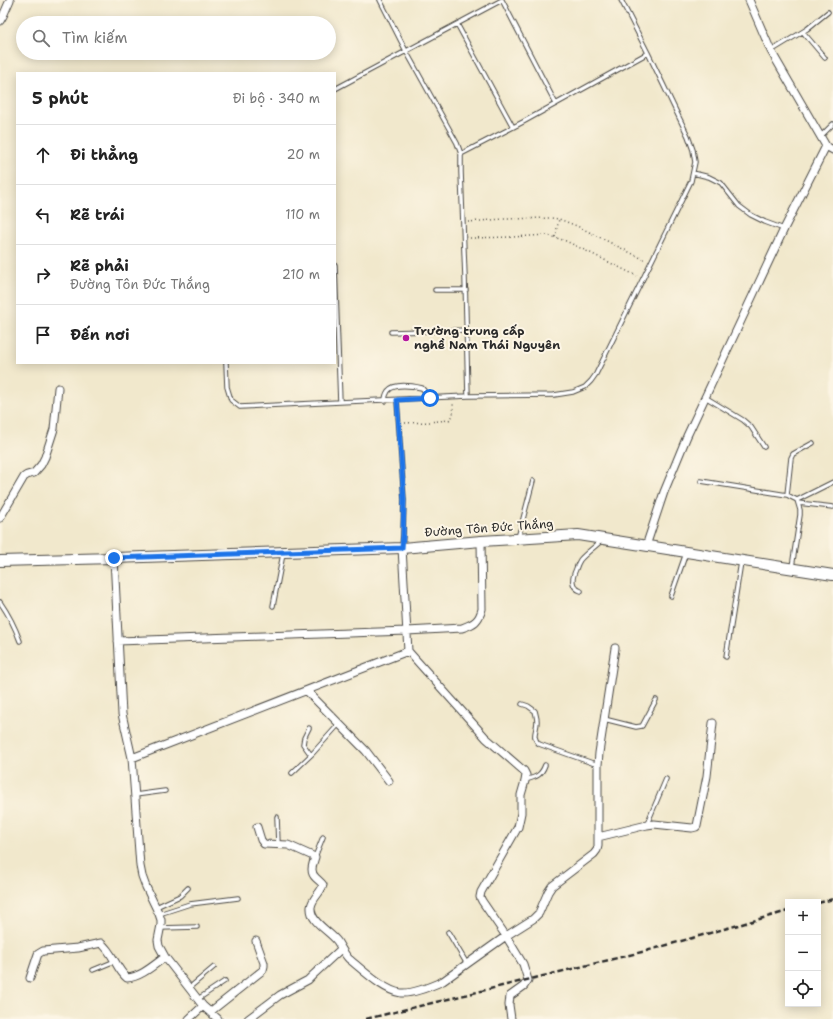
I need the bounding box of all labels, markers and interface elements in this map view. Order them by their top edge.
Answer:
search box [16,16,336,60]
icon: search [30,27,52,49]
text: Tìm kiếm [62,28,127,48]
text: 5 phút [32,87,89,109]
text: Đi bộ · 340 m [233,90,320,107]
icon: ahead [32,144,54,166]
text: Đi thẳng [70,145,138,165]
text: 20 m [287,146,320,163]
icon: left [32,204,54,226]
text: Rẽ trái [70,205,125,225]
text: 110 m [285,206,320,223]
text: Rẽ phải [70,256,129,276]
icon: right [32,264,54,286]
text: 210 m [282,266,320,283]
text: Đường Tôn Đức Thắng [70,276,210,293]
place label: Trường trung cấp nghề Nam Thái Nguyên [414,323,560,353]
icon: arrive [32,324,54,346]
text: Đến nơi [70,325,129,345]
marker: Trường trung cấp nghề Nam Thái Nguyên [401,333,411,343]
route start [421,389,439,407]
street label: Đường Tôn Đức Thắng [424,516,554,540]
route end [105,549,123,567]
map controls [785,899,821,1007]
button: + [785,899,821,935]
button: − [785,935,821,971]
button: locate [785,971,821,1007]

